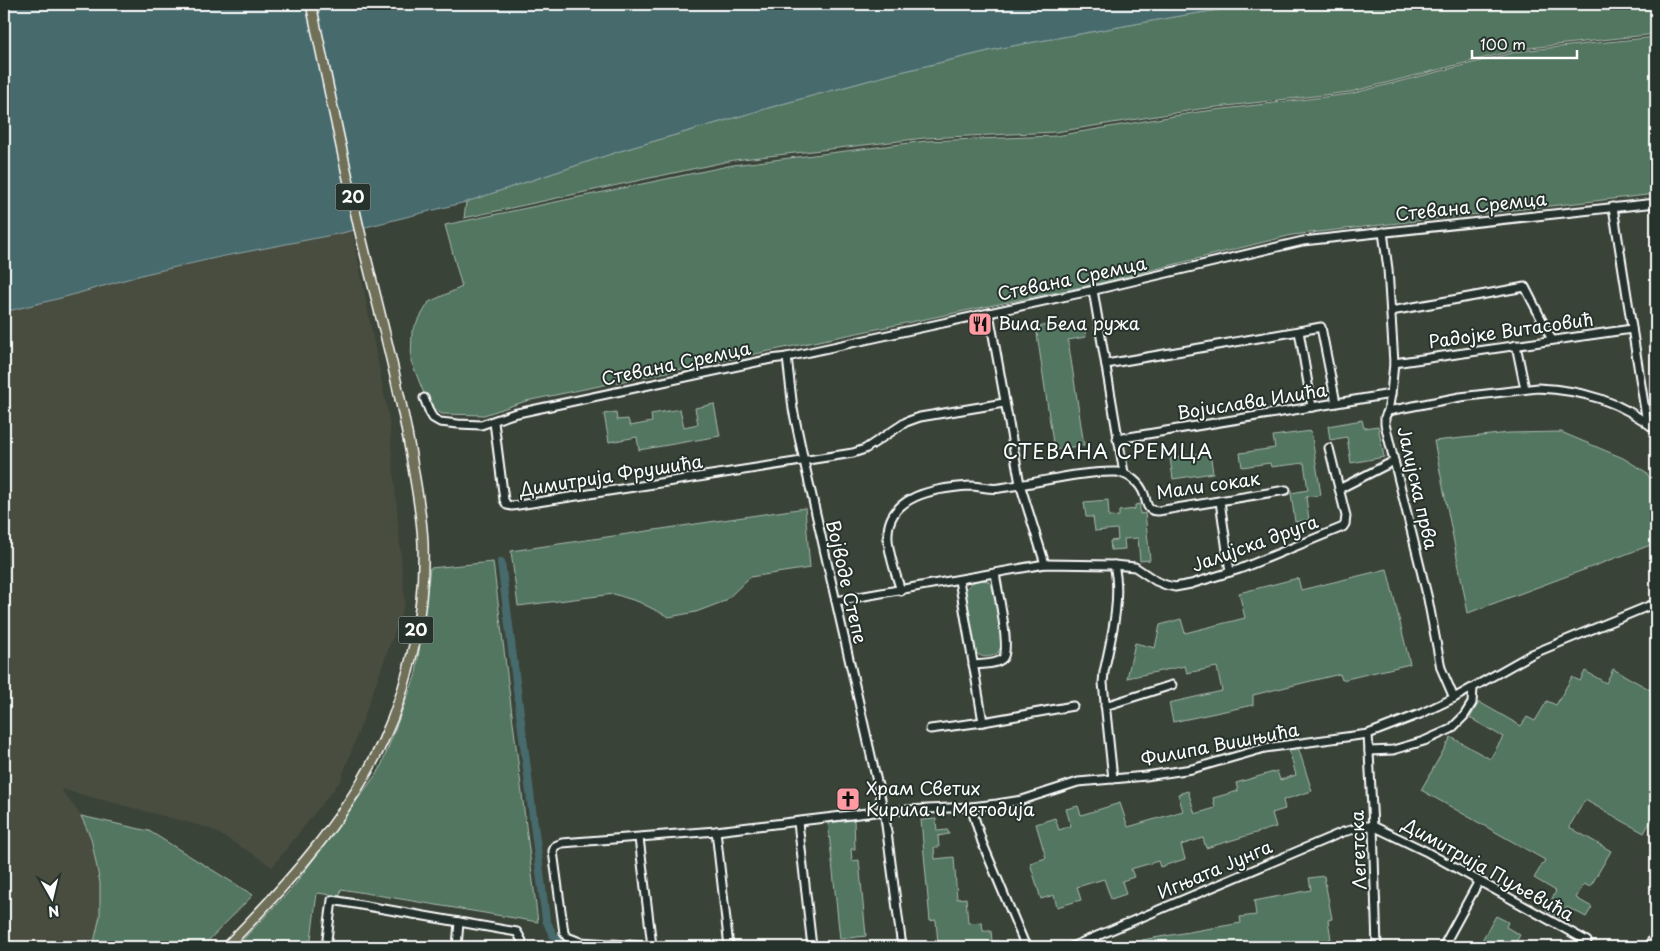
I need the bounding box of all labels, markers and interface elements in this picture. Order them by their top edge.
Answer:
scale bar [1472,28,1578,60]
text: 100 m [1480,32,1526,55]
road number: 20 [336,183,370,210]
street label: Стевана Сремца [1394,184,1548,227]
street label: Стевана Сремца [995,248,1149,307]
street label: Радојке Витасовић [1427,305,1595,354]
place label: Вила Бела ружа [998,309,1140,336]
restaurant icon: Вила Бела ружа [967,311,993,337]
street label: Стевана Сремца [599,333,753,392]
street label: Војислава Илића [1175,375,1329,426]
street label: Јалијска прва [1391,424,1446,553]
district label: СТЕВАНА СРЕМЦА [1003,436,1213,466]
street label: Димитрија Фрушића [516,447,705,503]
street label: Мали сокак [1154,464,1262,505]
street label: Јалијска друга [1187,507,1322,578]
street label: Војводе Степе [820,517,875,646]
road number: 20 [398,616,434,644]
street label: Филипа Вишњића [1139,715,1302,772]
place label: Храм Светих Кирила и Методија [866,774,1035,822]
church icon: Храм Светих Кирила и Методија [835,786,861,812]
street label: Легетска [1343,809,1372,890]
street label: Димитрија Пуљевића [1397,810,1580,927]
street label: Игњата Јунга [1153,832,1277,905]
north arrow [28,874,78,924]
text: N [47,900,61,923]

